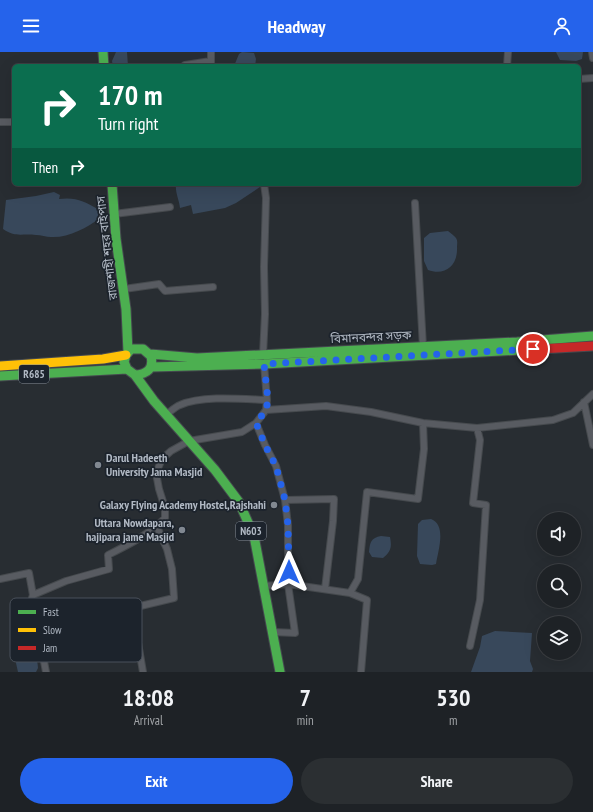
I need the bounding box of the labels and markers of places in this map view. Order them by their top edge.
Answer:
pin [516,332,550,366]
place label: Darul Hadeeth University Jama Masjid [106,450,202,479]
marker: Darul Hadeeth University Jama Masjid [93,460,103,470]
place label: Galaxy Flying Academy Hostel,Rajshahi [100,497,266,512]
marker: Galaxy Flying Academy Hostel,Rajshahi [269,500,279,510]
place label: Uttara Nowdapara, hajipara jame Masjid [86,515,174,544]
marker: Uttara Nowdapara, hajipara jame Masjid [177,525,187,535]

